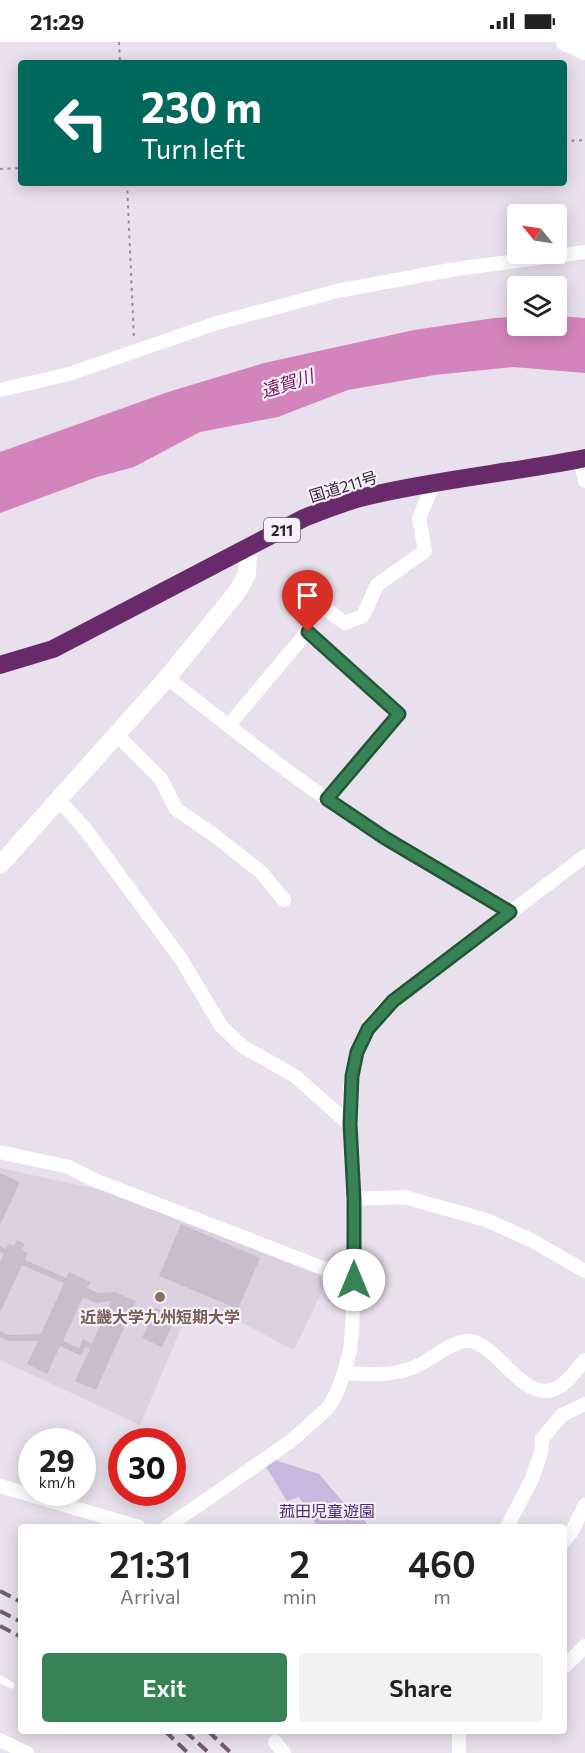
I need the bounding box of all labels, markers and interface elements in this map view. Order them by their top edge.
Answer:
text: 21:29 [30,8,84,35]
text: 230 m [141,80,262,132]
icon: left [42,84,120,162]
text: Turn left [141,132,245,165]
north arrow [507,204,567,264]
map controls [507,204,567,336]
button: layers [507,276,567,336]
water label: 遠賀川 [258,364,318,402]
street label: 国道211号 [306,467,380,505]
road number: 211 [264,518,300,542]
pin [282,570,333,632]
icon: arrive [291,579,324,612]
position arrow [322,1248,386,1312]
marker: 近畿大学九州短期大学 [153,1290,167,1304]
place label: 近畿大学九州短期大学 [80,1307,240,1326]
speed limit sign: 30 [108,1428,186,1506]
text: 29 [39,1441,75,1478]
text: km/h [39,1473,75,1491]
park label: 菰田児童遊園 [279,1501,375,1520]
text: 21:31 [109,1541,192,1585]
text: 2 [290,1541,310,1585]
text: 460 [408,1541,476,1585]
text: Arrival [120,1584,181,1608]
text: min [283,1584,317,1608]
text: m [433,1584,451,1608]
button: Exit [42,1653,287,1722]
button: Share [299,1653,543,1722]

